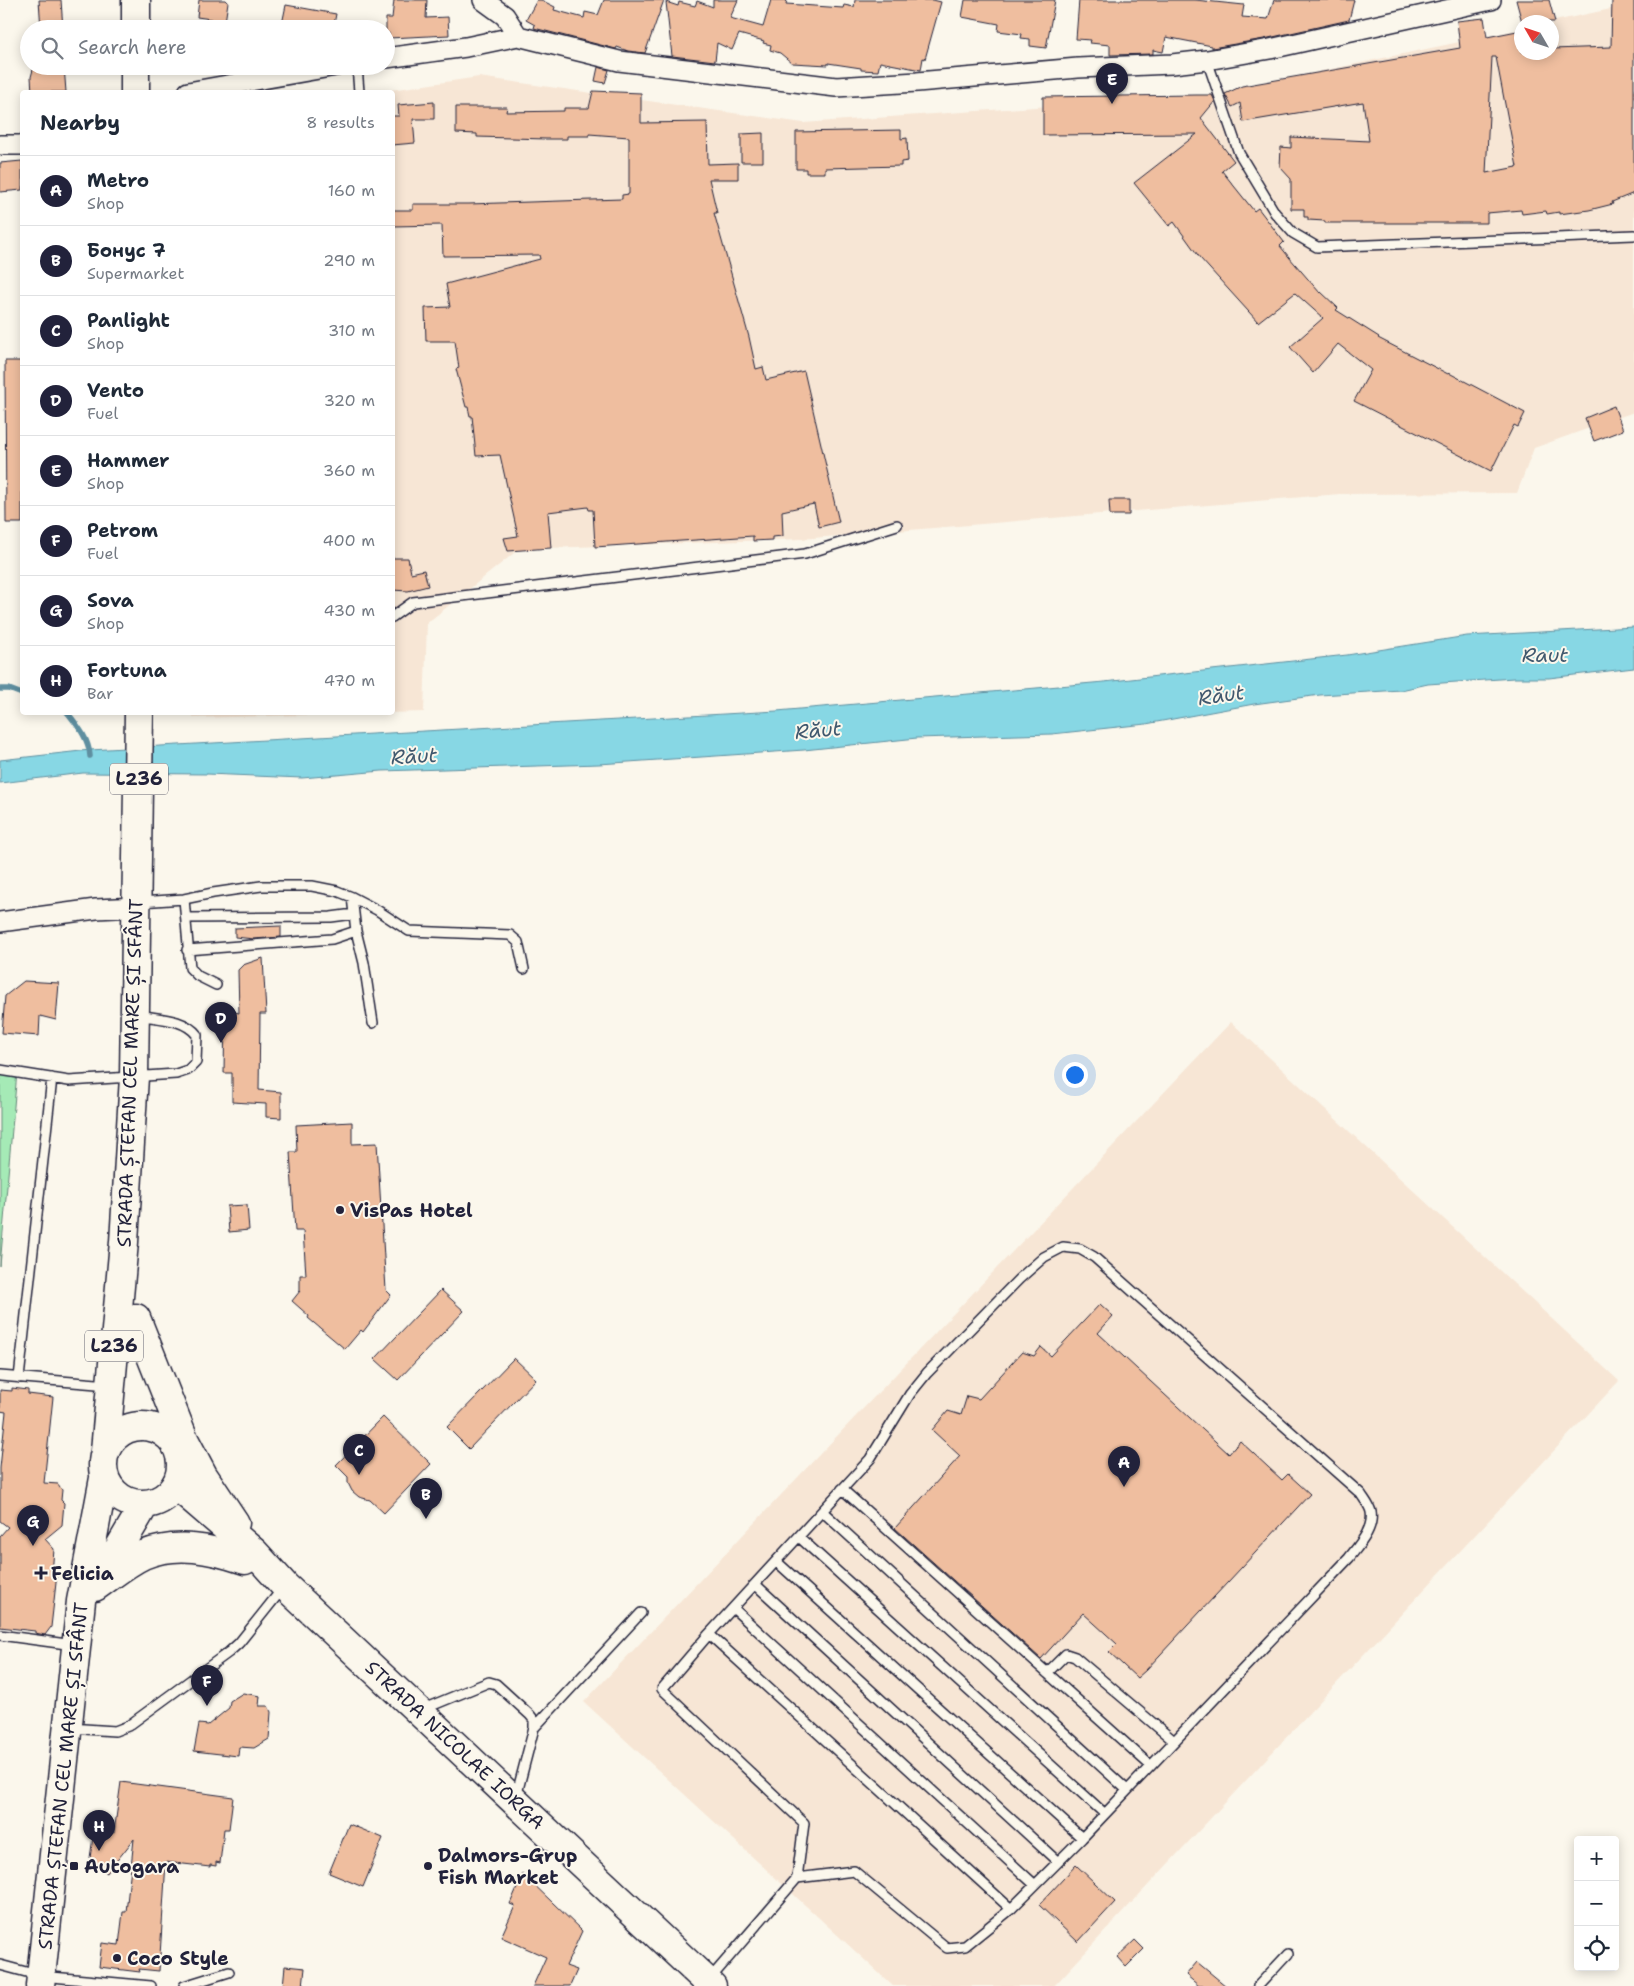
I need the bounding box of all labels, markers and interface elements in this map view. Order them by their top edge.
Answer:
north arrow [1514,15,1559,60]
search box [20,20,395,75]
icon: search [38,34,66,62]
text: Search here [78,35,187,60]
pin: E [1096,63,1128,104]
text: Nearby [40,109,120,137]
text: 8 results [306,112,375,133]
text: Metro [87,168,149,193]
text: A [50,180,62,201]
text: 160 m [328,180,375,201]
text: Shop [87,193,124,214]
text: Бонус 7 [87,238,166,263]
text: B [51,250,61,271]
text: 290 m [323,250,375,271]
text: Supermarket [87,263,184,284]
text: Panlight [87,308,170,333]
text: C [51,320,61,341]
text: 310 m [328,320,375,341]
text: Shop [87,333,124,354]
text: Vento [87,378,144,403]
text: D [50,390,62,411]
text: 320 m [324,390,375,411]
text: Fuel [87,403,118,424]
text: Hammer [87,448,170,473]
text: E [51,460,61,481]
text: 360 m [323,460,375,481]
text: Shop [87,473,124,494]
text: Petrom [87,518,158,543]
text: F [51,530,61,551]
text: 400 m [322,530,375,551]
text: Fuel [87,543,118,564]
text: Sova [87,588,134,613]
text: G [50,600,62,621]
text: 430 m [324,600,375,621]
text: Shop [87,613,124,634]
water label: Raut [1522,642,1568,668]
text: Fortuna [87,658,167,683]
text: H [50,670,62,691]
text: 470 m [324,670,375,691]
water label: Răut [1196,679,1246,711]
text: Bar [87,683,114,704]
water label: Răut [794,715,842,745]
water label: Răut [390,742,438,770]
road number: L236 [110,764,168,794]
street label: STRADA ȘTEFAN CEL MARE ȘI SFÂNT [110,898,150,1248]
pin: D [205,1002,237,1043]
your location [1062,1062,1088,1088]
place label: VisPas Hotel [350,1198,473,1223]
marker: VisPas Hotel [334,1204,346,1216]
road number: L236 [85,1330,143,1362]
pin: C [343,1434,375,1475]
pin: A [1108,1446,1140,1487]
pin: B [410,1478,442,1519]
pin: G [17,1505,49,1546]
place label: Felicia [51,1561,114,1586]
marker: Felicia [35,1567,47,1579]
street label: STRADA ȘTEFAN CEL MARE ȘI SFÂNT [31,1601,95,1951]
street label: STRADA NICOLAE IORGA [360,1655,550,1835]
pin: F [191,1665,223,1706]
pin: H [83,1810,115,1851]
map controls [1574,1836,1619,1971]
button: + [1574,1836,1619,1881]
place label: Dalmors-Grup Fish Market [438,1843,577,1890]
place label: Autogara [84,1854,179,1879]
marker: Autogara [68,1860,80,1872]
marker: Dalmors-Grup Fish Market [422,1860,434,1872]
button: − [1574,1881,1619,1926]
button: locate [1574,1926,1619,1971]
place label: Coco Style [127,1946,229,1971]
marker: Coco Style [111,1952,123,1964]

